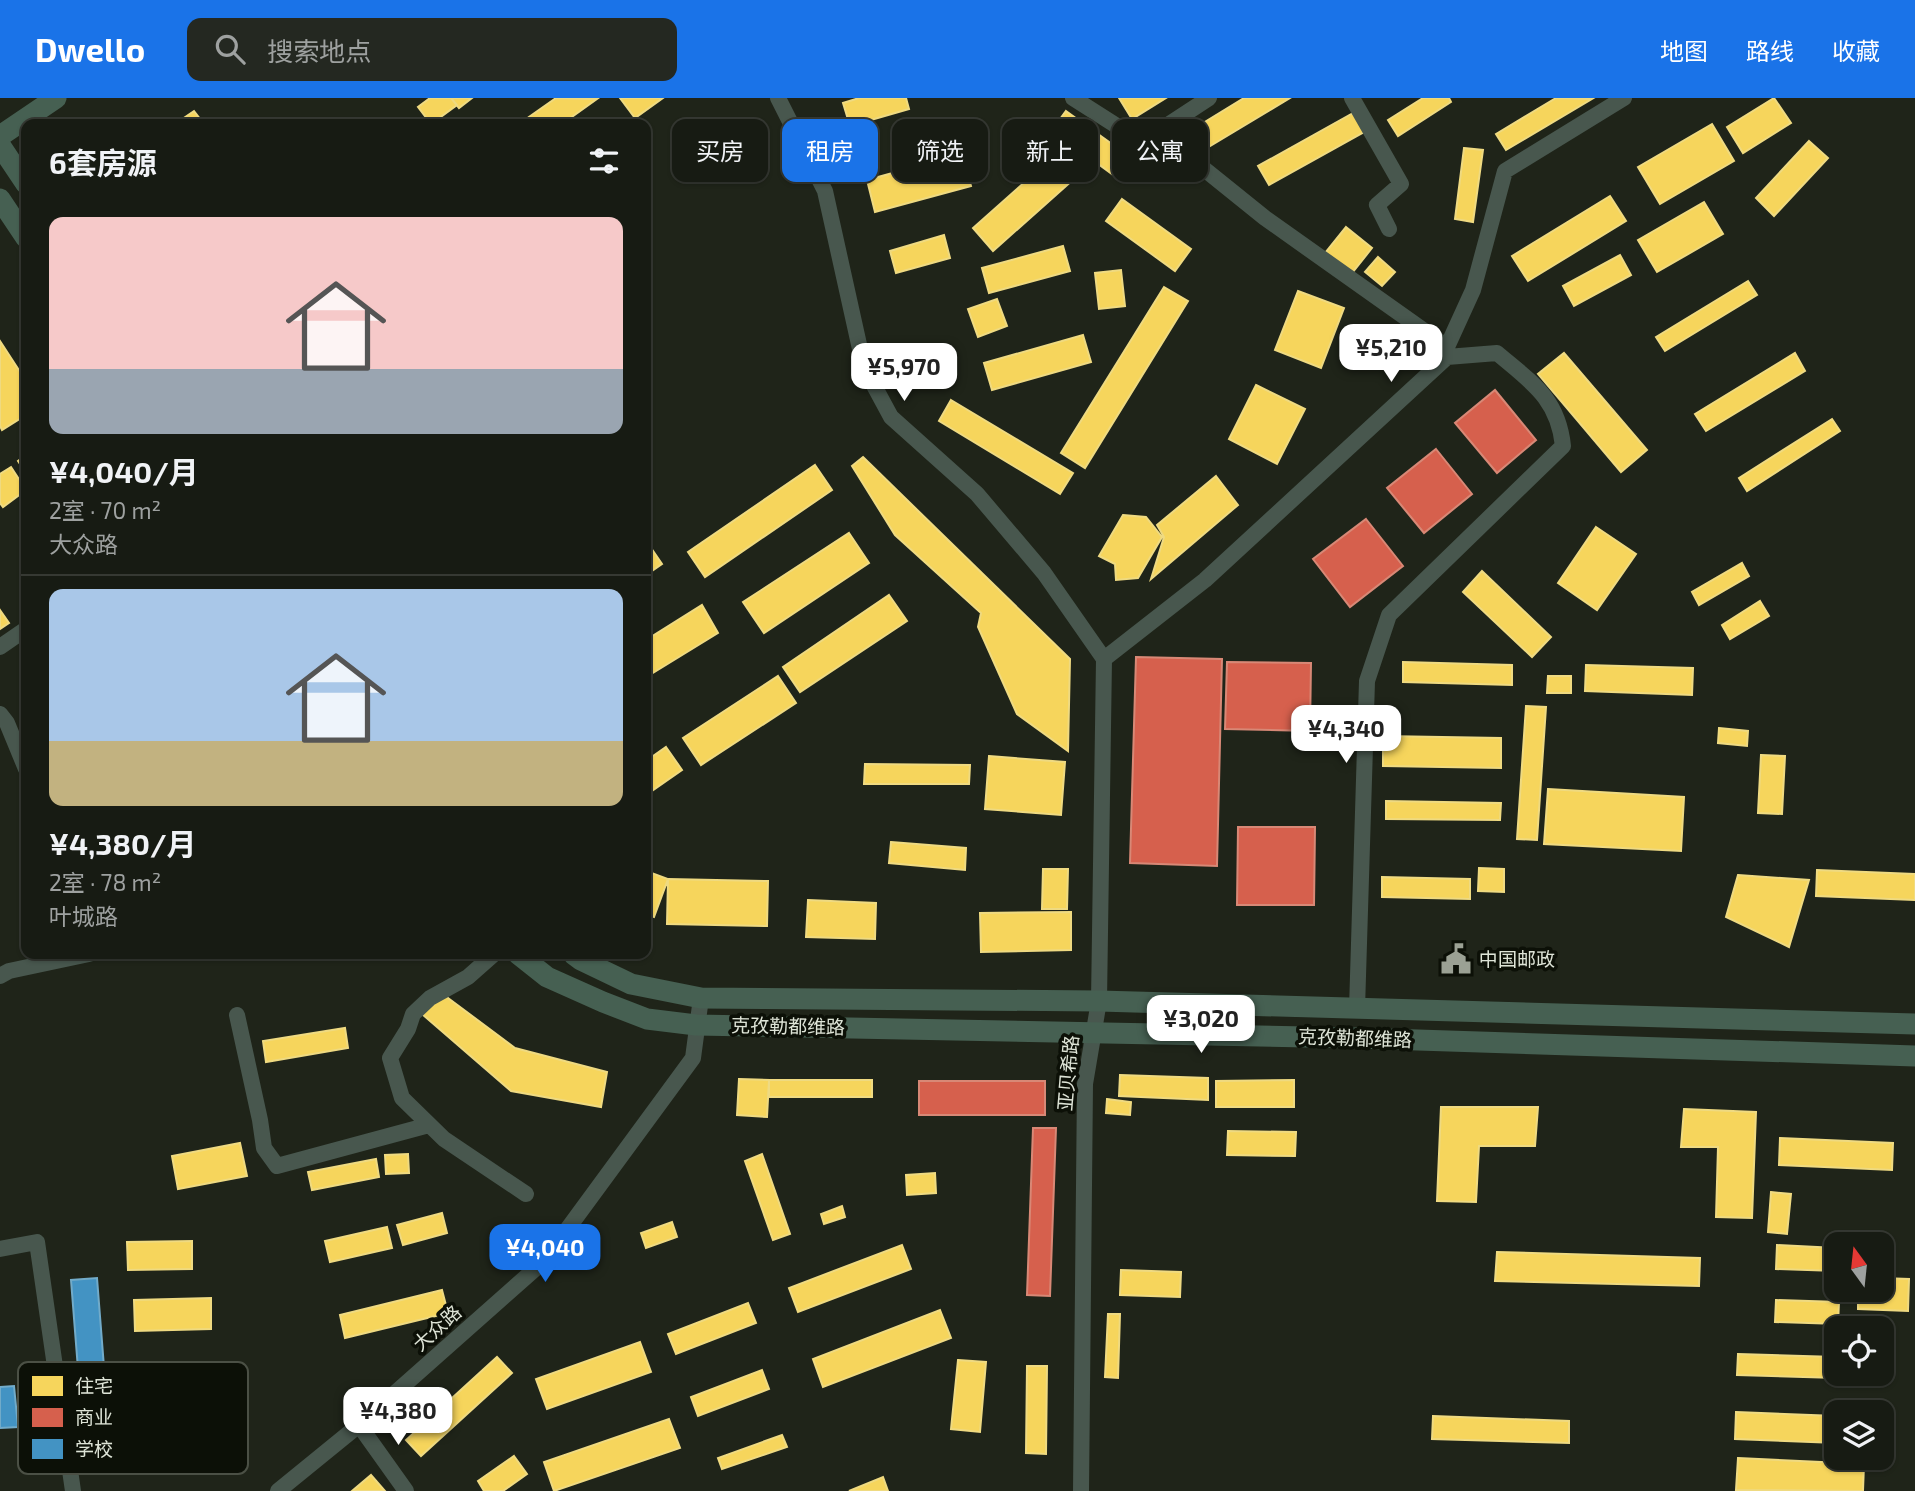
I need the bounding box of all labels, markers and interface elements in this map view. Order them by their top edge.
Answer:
search box [187,18,677,81]
text: Dwello [35,29,145,69]
icon: search [211,30,249,68]
text: 搜索地点 [267,35,371,66]
text: 地图 [1660,36,1708,65]
text: 路线 [1746,36,1794,65]
text: 收藏 [1832,36,1880,65]
chip: 买房 [672,119,768,182]
chip: 租房 [782,119,878,182]
chip: 筛选 [892,119,988,182]
chip: 新上 [1002,119,1098,182]
chip: 公寓 [1112,119,1208,182]
icon: filters [585,142,623,180]
text: 6套房源 [49,144,157,180]
icon: home [273,263,399,389]
pin: ¥5,210 [1334,324,1448,384]
text: ¥5,210 [1355,333,1427,361]
pin: ¥5,970 [847,344,961,403]
text: ¥5,970 [867,352,941,380]
text: ¥4,040/月 [49,453,199,489]
text: 2室 · 70 m² [49,496,161,524]
text: 大众路 [49,530,118,558]
icon: home [273,635,399,761]
pin: ¥4,340 [1289,706,1403,765]
text: ¥4,340 [1307,714,1385,742]
text: ¥4,380/月 [49,825,197,861]
text: 2室 · 78 m² [49,868,161,896]
text: 叶城路 [49,902,118,930]
public building icon: 中国邮政 [1439,942,1473,976]
place label: 中国邮政 [1479,947,1555,970]
pin: ¥3,020 [1144,996,1258,1055]
text: ¥3,020 [1163,1004,1239,1032]
street label: 克孜勒都维路 [731,1013,845,1038]
street label: 克孜勒都维路 [1298,1024,1412,1051]
street label: 亚贝希路 [1053,1034,1082,1112]
pin: ¥4,040 [488,1224,602,1284]
north arrow [1824,1232,1894,1302]
map controls [1824,1232,1894,1470]
text: ¥4,040 [505,1233,585,1261]
street label: 大众路 [408,1300,466,1355]
button: locate [1824,1316,1894,1386]
legend [18,1362,248,1474]
text: 住宅 [75,1374,113,1397]
pin: ¥4,380 [341,1388,455,1447]
text: ¥4,380 [359,1396,437,1424]
button: layers [1824,1400,1894,1470]
text: 商业 [75,1405,113,1428]
text: 学校 [75,1437,113,1460]

